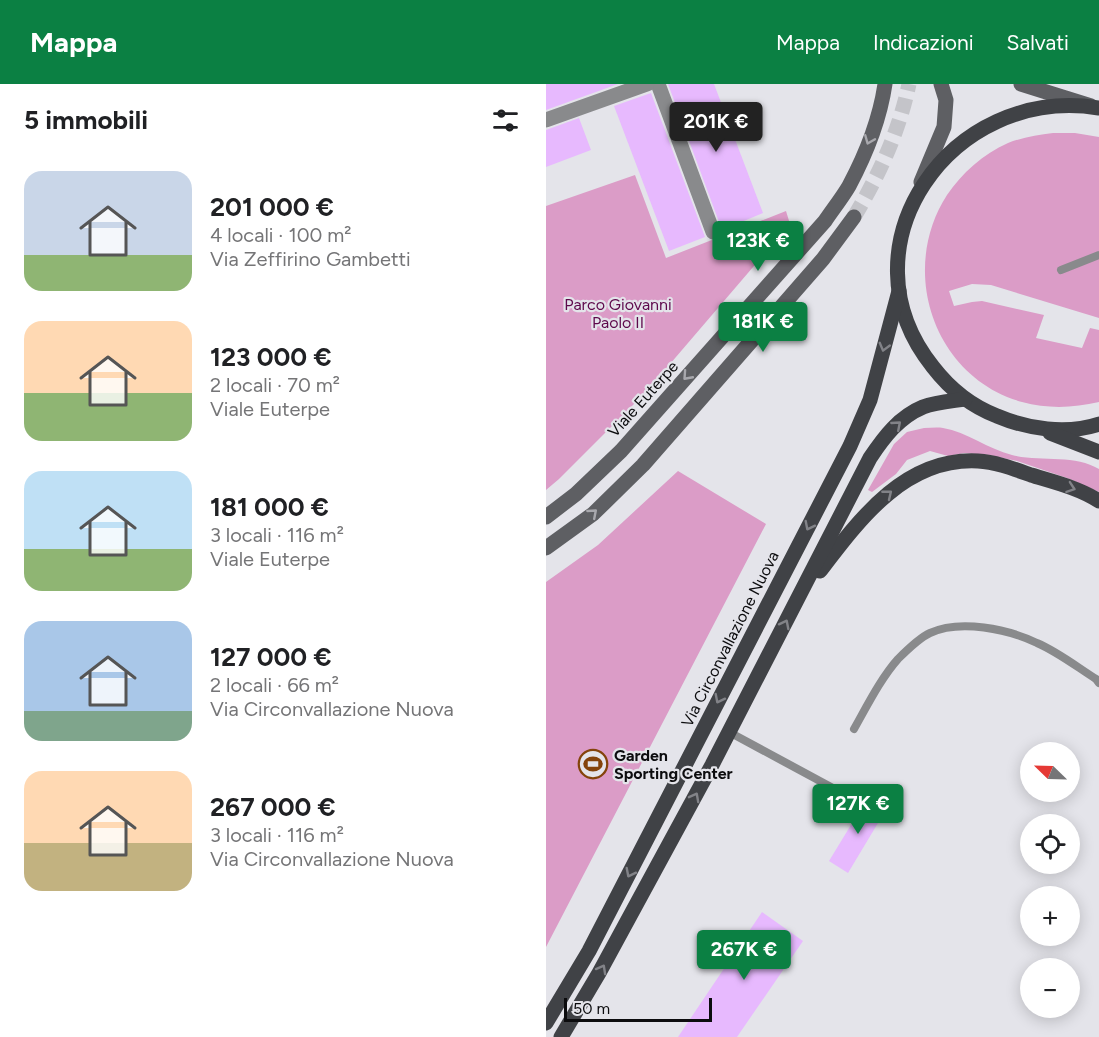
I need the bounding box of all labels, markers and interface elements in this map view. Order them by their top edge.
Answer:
text: Mappa [30,25,118,59]
text: Mappa [776,30,840,55]
text: Indicazioni [873,30,974,55]
text: Salvati [1007,30,1069,55]
pin: 201K € [667,102,765,153]
text: 5 immobili [24,104,148,136]
icon: filters [489,104,522,137]
text: 201K € [684,109,748,133]
one-way arrow [864,134,876,145]
text: 201 000 € [210,191,334,223]
icon: home [72,195,144,267]
pin: 123K € [709,221,807,272]
text: 4 locali · 100 m² [210,223,351,247]
text: 123K € [726,228,790,252]
text: Via Zeffirino Gambetti [210,247,411,271]
park label: Parco Giovanni Paolo II [564,295,672,332]
pin: 181K € [714,302,812,353]
text: 181K € [732,309,794,333]
text: 123 000 € [210,341,331,373]
one-way arrow [879,341,891,352]
icon: home [72,345,144,417]
street label: Viale Euterpe [604,357,682,441]
one-way arrow [683,369,694,380]
text: 2 locali · 70 m² [210,373,340,397]
text: Viale Euterpe [210,397,330,421]
one-way arrow [890,421,901,432]
one-way arrow [1065,481,1076,493]
one-way arrow [881,490,892,501]
text: 181 000 € [210,491,329,523]
icon: home [72,495,144,567]
one-way arrow [586,509,597,520]
one-way arrow [805,520,816,531]
text: 3 locali · 116 m² [210,523,344,547]
text: Viale Euterpe [210,547,330,571]
street label: Via Circonvallazione Nuova [677,548,783,730]
one-way arrow [777,619,789,630]
text: 127 000 € [210,641,331,673]
icon: home [72,645,144,717]
text: 2 locali · 66 m² [210,673,339,697]
one-way arrow [715,693,726,704]
text: Via Circonvallazione Nuova [210,697,454,721]
north arrow [1020,742,1080,802]
map controls [1020,742,1080,1018]
place label: Garden Sporting Center [614,746,733,783]
sports icon: Garden Sporting Center [577,748,609,780]
pin: 127K € [809,784,907,835]
text: 267 000 € [210,791,336,823]
text: 127K € [826,791,890,815]
one-way arrow [688,793,699,803]
icon: home [72,795,144,867]
button: locate [1020,814,1080,874]
text: 3 locali · 116 m² [210,823,344,847]
text: Via Circonvallazione Nuova [210,847,454,871]
one-way arrow [625,866,637,877]
button: + [1020,886,1080,946]
pin: 267K € [695,930,793,981]
text: 267K € [711,937,777,961]
button: − [1020,958,1080,1018]
one-way arrow [595,964,606,975]
scale bar [564,995,712,1022]
text: 50 m [573,999,610,1018]

